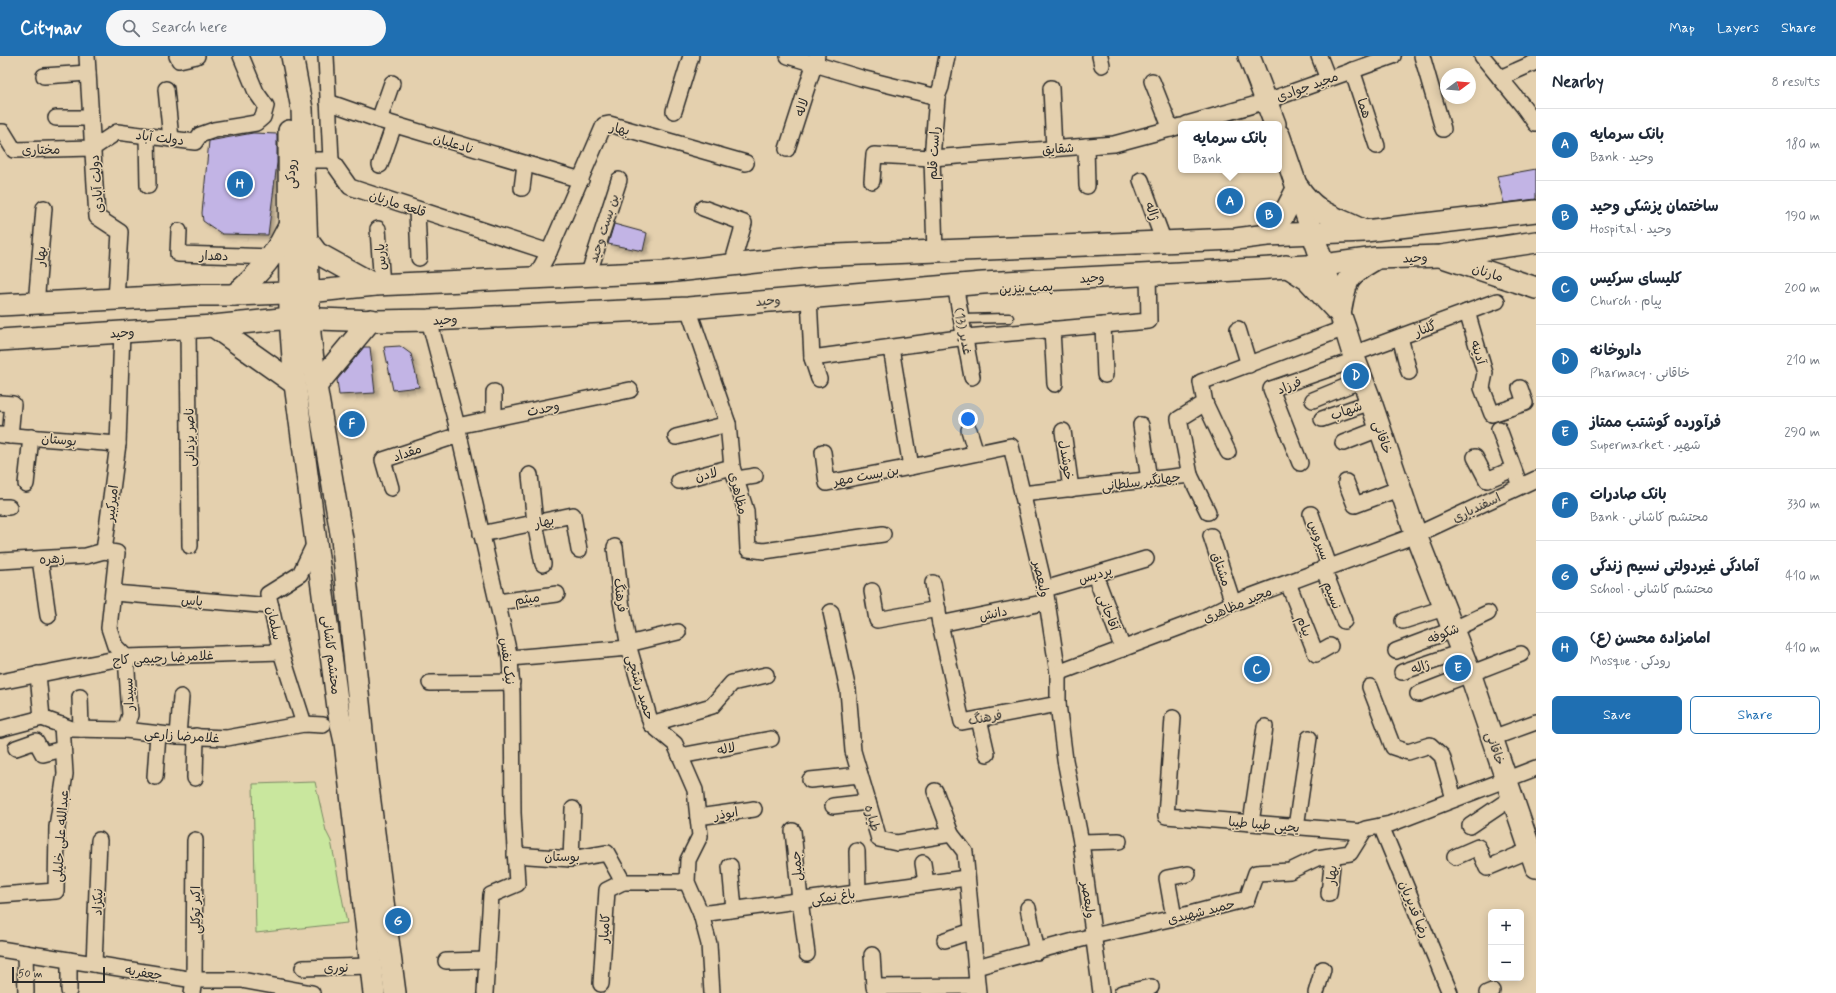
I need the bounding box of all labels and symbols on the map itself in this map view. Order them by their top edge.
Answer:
street label: مجید جوادی [1274,68,1341,106]
north arrow [1440,68,1476,104]
street label: لاله [792,96,813,119]
street label: هما [1352,96,1375,121]
street label: بهار [607,119,631,140]
street label: راست قلم [925,126,945,180]
street label: دولت آباد [135,127,185,150]
street label: نادعلیان [431,130,476,159]
street label: شقایق [1042,140,1075,159]
street label: مختاری [22,142,60,159]
street label: دولت آبادی [86,154,109,214]
street label: رودکی [283,159,300,189]
pin: H [227,169,253,199]
pin: A [1217,186,1243,216]
street label: قلعه مارنان [367,187,428,222]
street label: بن بست وحید [585,192,624,265]
street label: ژاله [1140,200,1163,223]
pin: B [1256,200,1282,230]
street label: پارس [372,243,391,271]
street label: بهار [32,246,51,268]
street label: دهدار [198,248,229,265]
street label: وحید [1402,250,1428,267]
street label: مارنان [1470,260,1505,286]
street label: وحید [1079,269,1105,288]
street label: پمپ بنزین [999,279,1054,298]
street label: وحید [755,292,781,311]
street label: غدیر (13) [950,306,975,356]
street label: وحید [432,311,458,330]
street label: گلنار [1411,317,1439,342]
street label: وحید [109,324,135,343]
street label: آدینه [1466,338,1489,367]
pin: D [1343,361,1369,391]
street label: فرزاد [1275,374,1305,399]
street label: وحدت [525,398,561,421]
street label: شهاب [1328,398,1365,425]
street label: ناصر یزدانی [181,407,200,467]
pin: F [339,409,365,439]
your location [958,409,978,429]
street label: خاقانی [1368,419,1395,457]
street label: بوستان [40,430,77,451]
street label: خوشدل [1054,439,1077,481]
street label: مقداد [391,441,424,466]
street label: بن بست مهر [831,462,900,491]
street label: لادن [693,464,719,486]
street label: جهانگیر سلطانی [1101,469,1182,496]
street label: مظاهری [724,470,751,516]
street label: امیرکبیر [102,484,123,523]
street label: اسفندیاری [1450,490,1504,527]
street label: بهار [532,512,556,533]
street label: سیروس [1304,518,1333,563]
street label: زهره [39,550,65,569]
street label: مشتاق [1207,550,1234,589]
street label: ولیعصر [1028,559,1053,599]
street label: پردیس [1077,562,1115,589]
street label: فرهنگ [609,577,630,613]
street label: نسیم [1318,579,1345,612]
street label: مجید مظاهری [1201,583,1275,628]
street label: میثم [513,589,541,611]
street label: پاس [180,592,204,611]
street label: آقاجانی [1093,592,1123,634]
street label: دانش [978,603,1009,626]
street label: سلمان [262,605,285,642]
street label: پیام [1291,614,1315,640]
street label: محتشم کاشانی [316,615,344,696]
street label: شکوفه [1425,620,1462,648]
street label: نیک نفس [495,637,518,686]
street label: غلامرضا رحیمی کاج [112,647,214,670]
street label: حمید رشتچی [622,653,658,722]
pin: E [1445,653,1471,683]
pin: C [1244,654,1270,684]
street label: ژاله [1409,656,1432,678]
street label: سپیدار [120,677,139,712]
street label: فرهنگ [967,707,1004,730]
street label: غلامرضا زارعی [144,725,220,748]
street label: خاقانی [1481,730,1508,768]
street label: لاله [716,739,737,760]
street label: عبدالله علی خلیلی [50,789,73,883]
street label: طیاره [860,803,883,834]
street label: ابوذر [712,804,739,825]
street label: یحیی طیبا طیبا [1227,814,1300,837]
street label: بوستان [544,849,580,866]
street label: جمیل [788,850,807,882]
street label: بهار [1323,864,1342,887]
street label: رضا قدیریان [1394,878,1433,941]
street label: ولیعصر [1076,880,1098,920]
street label: اکبر توکلی [188,886,205,934]
street label: باغ نمکی [810,886,856,909]
street label: نیکزاد [90,888,107,916]
street label: حمید شهیدی [1166,896,1237,929]
pin: G [385,906,411,936]
street label: کامیار [596,913,615,944]
street label: نوری [323,960,349,977]
street label: جعفریه [124,962,164,985]
scale bar [12,965,105,984]

